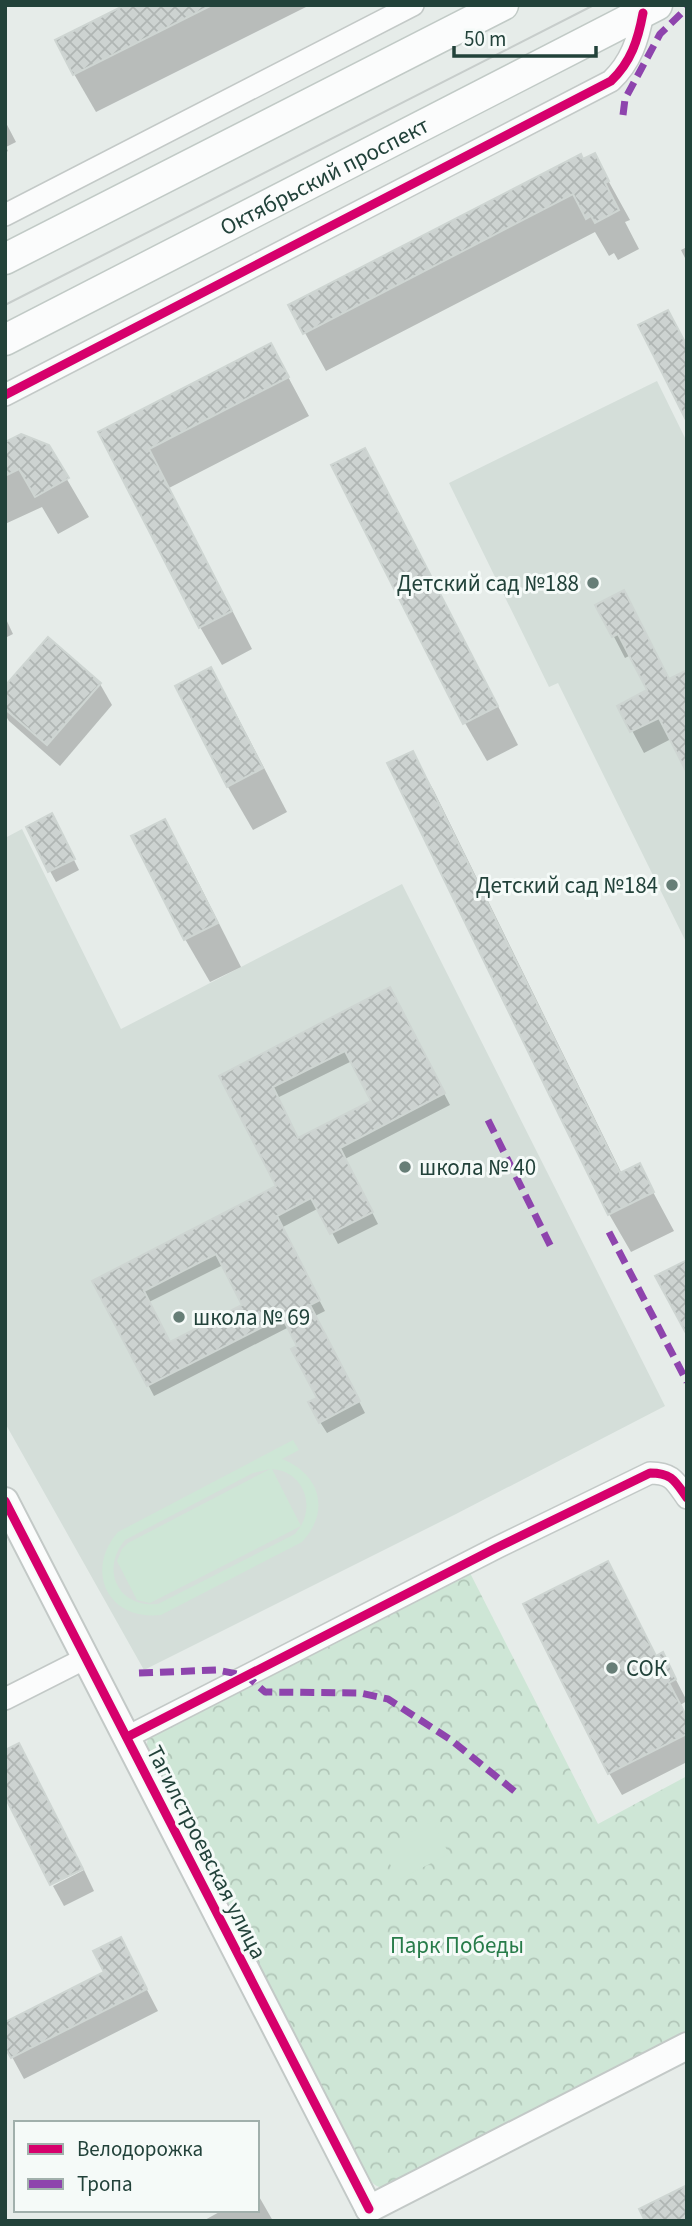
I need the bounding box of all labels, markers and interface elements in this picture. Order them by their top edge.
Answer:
scale bar [454,14,596,58]
text: 50 m [464,24,506,54]
street label: Октябрьский проспект [214,109,435,244]
place label: Детский сад №188 [397,567,579,600]
marker: Детский сад №188 [585,575,601,591]
place label: Детский сад №184 [476,869,658,902]
marker: Детский сад №184 [664,877,680,893]
place label: школа № 40 [419,1151,536,1184]
marker: школа № 40 [397,1159,413,1175]
place label: школа № 69 [193,1301,310,1334]
marker: школа № 69 [171,1309,187,1325]
place label: СОК [626,1652,668,1685]
marker: СОК [604,1660,620,1676]
street label: Тагилстроевская улица [138,1740,275,1965]
park label: Парк Победы [390,1929,524,1962]
legend [14,2121,259,2212]
text: Велодорожка [77,2134,203,2164]
text: Тропа [77,2169,133,2199]

